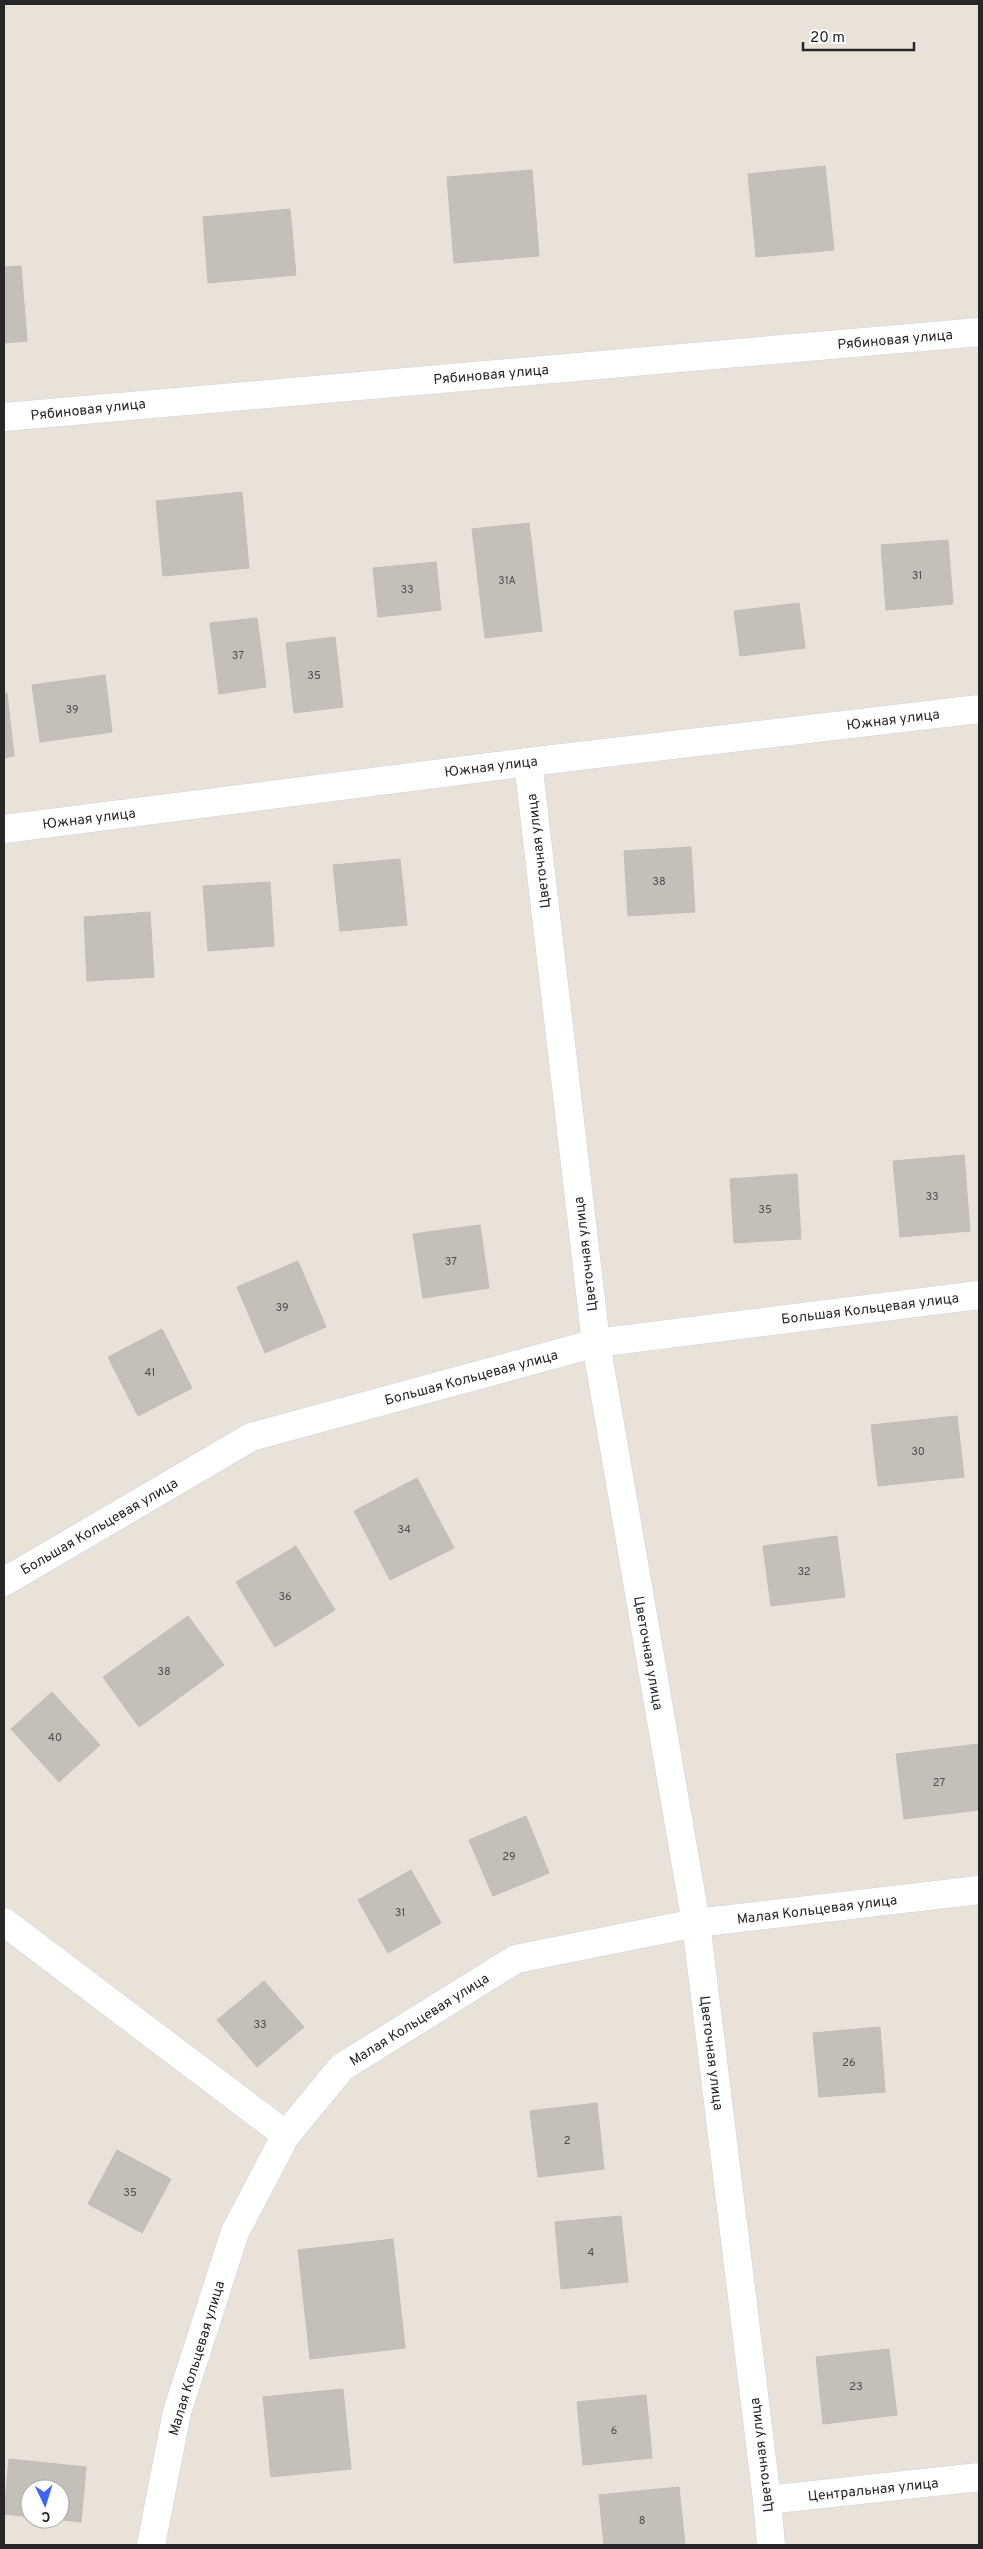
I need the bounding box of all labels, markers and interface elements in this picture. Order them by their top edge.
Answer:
scale bar [803,20,914,52]
text: 20 m [810,29,845,48]
street label: Рябиновая улица [837,327,954,354]
street label: Рябиновая улица [433,362,550,389]
street label: Рябиновая улица [30,396,147,425]
house number: 31 [912,569,922,583]
house number: 31А [498,574,516,588]
house number: 33 [400,583,414,597]
house number: 37 [232,649,244,663]
house number: 35 [307,669,321,683]
house number: 39 [66,703,78,717]
street label: Южная улица [846,706,941,735]
street label: Южная улица [444,753,539,782]
street label: Цветочная улица [524,793,555,909]
street label: Южная улица [42,805,137,834]
house number: 38 [652,875,666,889]
house number: 33 [925,1190,939,1204]
street label: Цветочная улица [571,1196,602,1312]
house number: 35 [758,1203,772,1217]
house number: 37 [445,1255,457,1269]
street label: Большая Кольцевая улица [780,1290,960,1329]
house number: 39 [276,1301,288,1315]
street label: Большая Кольцевая улица [383,1347,560,1410]
house number: 41 [145,1366,155,1380]
house number: 30 [911,1445,925,1459]
street label: Большая Кольцевая улица [18,1475,181,1579]
house number: 34 [397,1523,411,1537]
house number: 32 [797,1565,811,1579]
house number: 36 [278,1590,292,1604]
street label: Цветочная улица [629,1595,666,1712]
house number: 38 [157,1665,171,1679]
house number: 40 [48,1731,62,1745]
house number: 27 [933,1776,945,1790]
house number: 29 [502,1850,516,1864]
street label: Малая Кольцевая улица [736,1892,898,1929]
house number: 31 [395,1906,405,1920]
street label: Малая Кольцевая улица [347,1970,493,2070]
street label: Цветочная улица [695,1995,726,2111]
house number: 33 [253,2018,267,2032]
house number: 26 [842,2056,856,2070]
house number: 2 [564,2134,570,2148]
house number: 35 [123,2186,137,2200]
house number: 4 [588,2246,595,2260]
street label: Малая Кольцевая улица [166,2279,229,2438]
house number: 23 [849,2380,863,2394]
street label: Цветочная улица [747,2397,778,2513]
house number: 6 [611,2424,617,2438]
street label: Центральная улица [807,2475,939,2506]
north arrow [20,2479,70,2529]
text: С [41,2507,51,2524]
house number: 8 [639,2514,645,2528]

